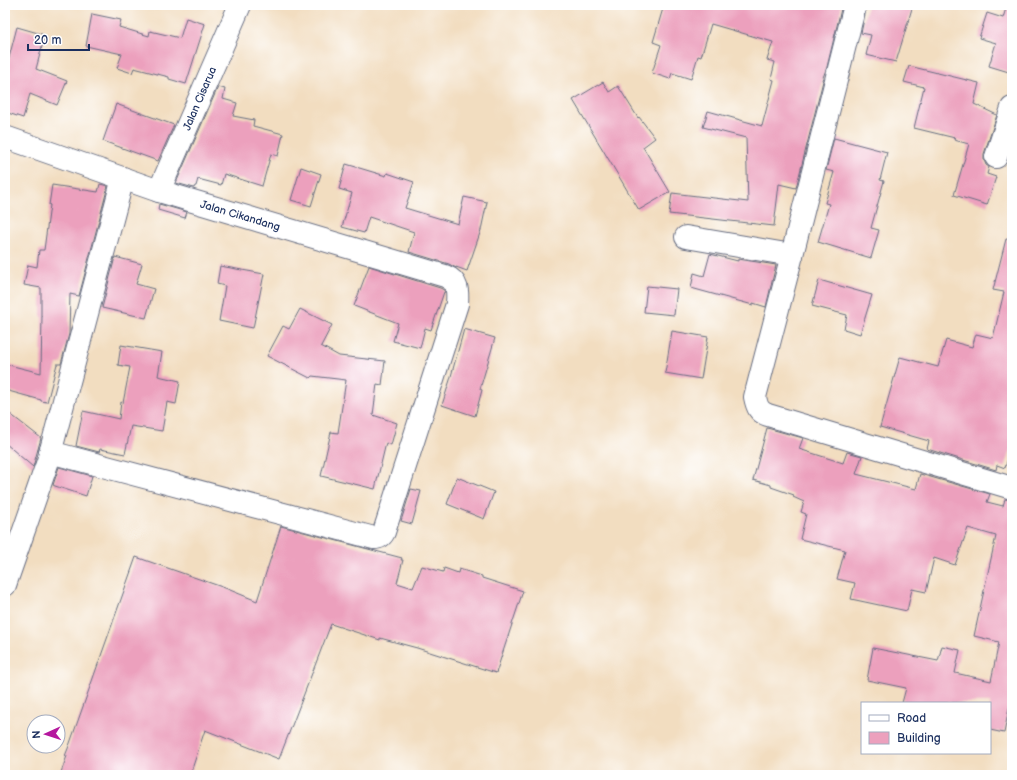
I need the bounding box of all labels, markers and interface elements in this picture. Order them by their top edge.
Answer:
scale bar [28,26,89,52]
text: 20 m [34,33,61,48]
street label: Jalan Cisarua [180,65,219,132]
street label: Jalan Cikandang [199,198,282,234]
legend [861,702,991,754]
text: Road [897,711,926,726]
north arrow [26,714,66,754]
text: N [30,730,43,739]
text: Building [897,731,941,746]

